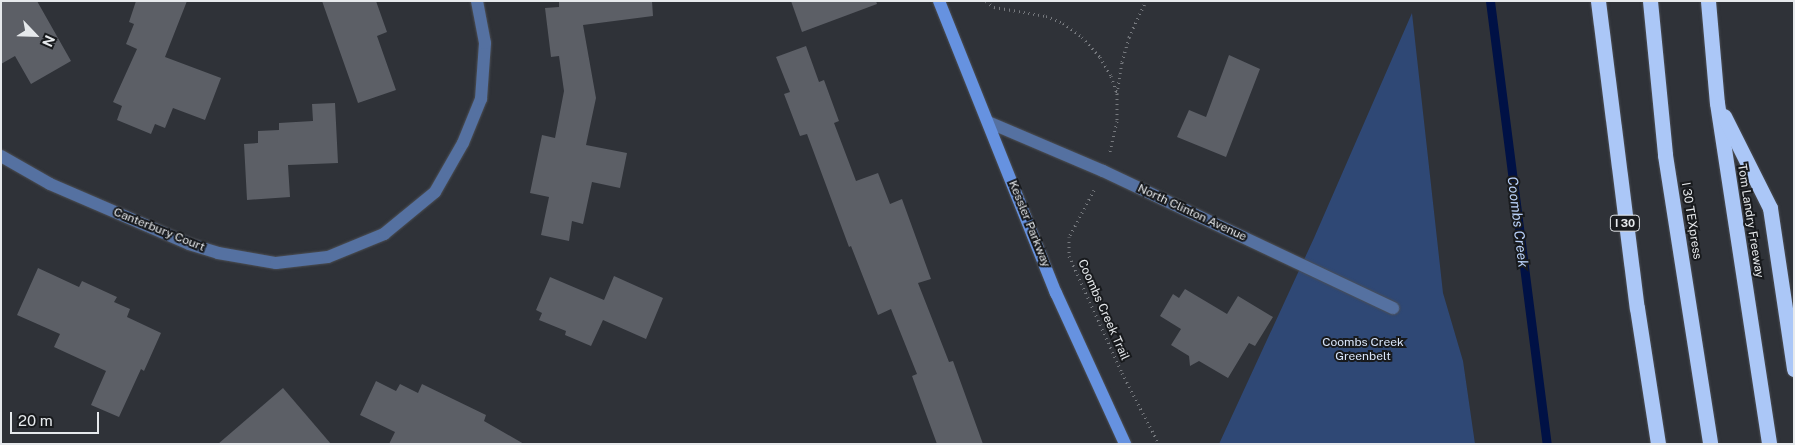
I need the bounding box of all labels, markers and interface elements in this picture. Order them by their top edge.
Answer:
north arrow [10,10,60,60]
text: N [39,33,58,49]
street label: Tom Landry Freeway [1734,163,1766,279]
water label: Coombs Creek [1504,175,1532,269]
street label: Kessler Parkway [1005,179,1053,269]
street label: North Clinton Avenue [1135,181,1249,245]
street label: I 30 TEXpress [1678,181,1704,261]
street label: Canterbury Court [111,205,207,255]
road number: I 30 [1609,214,1641,232]
street label: Coombs Creek Trail [1074,257,1132,363]
park label: Coombs Creek Greenbelt [1322,336,1404,364]
scale bar [12,402,101,434]
text: 20 m [18,412,53,429]

